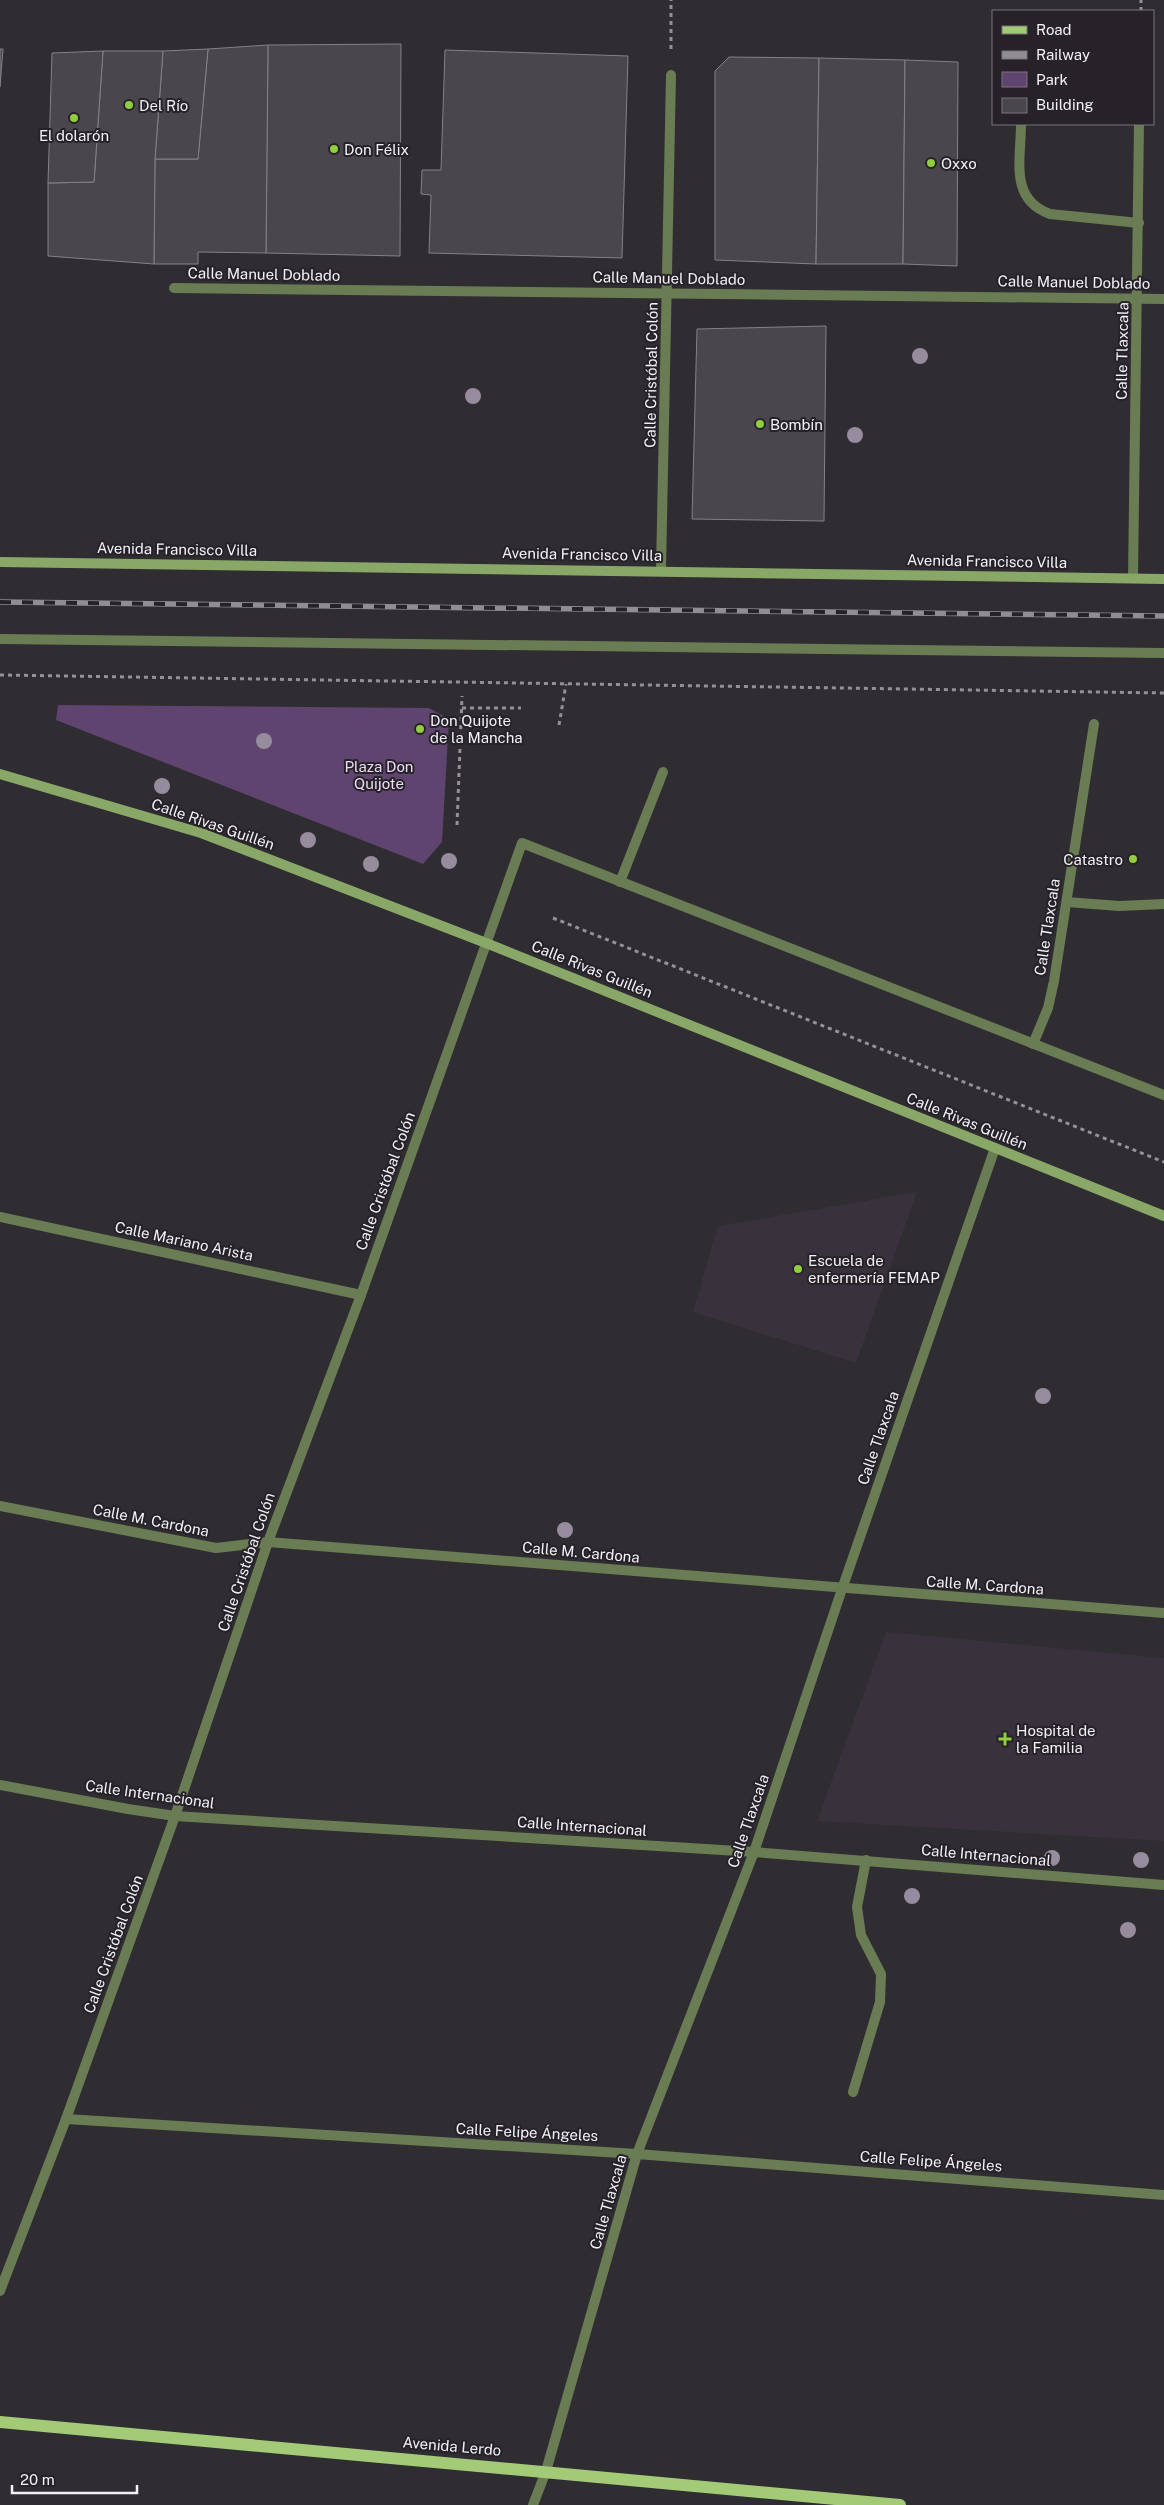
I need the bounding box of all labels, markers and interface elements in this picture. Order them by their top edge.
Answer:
legend [992,10,1154,125]
text: Road [1036,21,1072,38]
text: Railway [1036,46,1090,63]
text: Park [1036,71,1068,88]
text: Building [1036,96,1094,113]
place label: Del Río [139,97,188,114]
marker: Del Río [123,99,135,111]
marker: El dolarón [68,112,80,124]
place label: El dolarón [39,127,109,144]
place label: Don Félix [344,141,409,158]
marker: Don Félix [328,143,340,155]
place label: Oxxo [941,155,977,172]
marker: Oxxo [925,157,937,169]
street label: Calle Manuel Doblado [188,264,340,284]
street label: Calle Manuel Doblado [593,268,745,288]
street label: Calle Manuel Doblado [998,272,1150,292]
street label: Calle Cristóbal Colón [641,302,661,448]
street label: Calle Tlaxcala [1113,302,1131,400]
place label: Bombín [770,416,823,433]
marker: Bombín [754,418,766,430]
street label: Avenida Francisco Villa [97,539,257,559]
street label: Avenida Francisco Villa [502,544,662,564]
street label: Avenida Francisco Villa [907,551,1067,571]
place label: Don Quijote de la Mancha [430,712,523,746]
marker: Don Quijote de la Mancha [414,723,426,735]
park label: Plaza Don Quijote [344,758,414,792]
street label: Calle Rivas Guillén [149,795,277,853]
place label: Catastro [1063,851,1123,868]
marker: Catastro [1127,853,1139,865]
street label: Calle Tlaxcala [1031,877,1063,977]
street label: Calle Rivas Guillén [529,937,655,1001]
street label: Calle Rivas Guillén [904,1089,1030,1153]
street label: Calle Cristóbal Colón [352,1110,418,1252]
street label: Calle Mariano Arista [113,1218,255,1264]
place label: Escuela de enfermería FEMAP [808,1252,940,1286]
marker: Escuela de enfermería FEMAP [792,1263,804,1275]
street label: Calle Tlaxcala [854,1389,902,1487]
street label: Calle Cristóbal Colón [214,1490,278,1634]
street label: Calle M. Cardona [92,1500,210,1540]
street label: Calle M. Cardona [522,1538,640,1566]
street label: Calle M. Cardona [926,1572,1044,1598]
place label: Hospital de la Familia [1016,1722,1096,1756]
marker: Hospital de la Familia [998,1732,1012,1746]
street label: Calle Tlaxcala [724,1772,772,1870]
street label: Calle Internacional [84,1777,216,1811]
street label: Calle Internacional [516,1813,648,1839]
street label: Calle Internacional [920,1841,1052,1869]
street label: Calle Cristóbal Colón [80,1873,146,2015]
street label: Calle Felipe Ángeles [455,2120,599,2144]
street label: Calle Felipe Ángeles [859,2148,1003,2174]
street label: Calle Tlaxcala [586,2153,630,2251]
street label: Avenida Lerdo [402,2433,502,2459]
scale bar [12,2462,138,2494]
text: 20 m [20,2471,55,2488]

